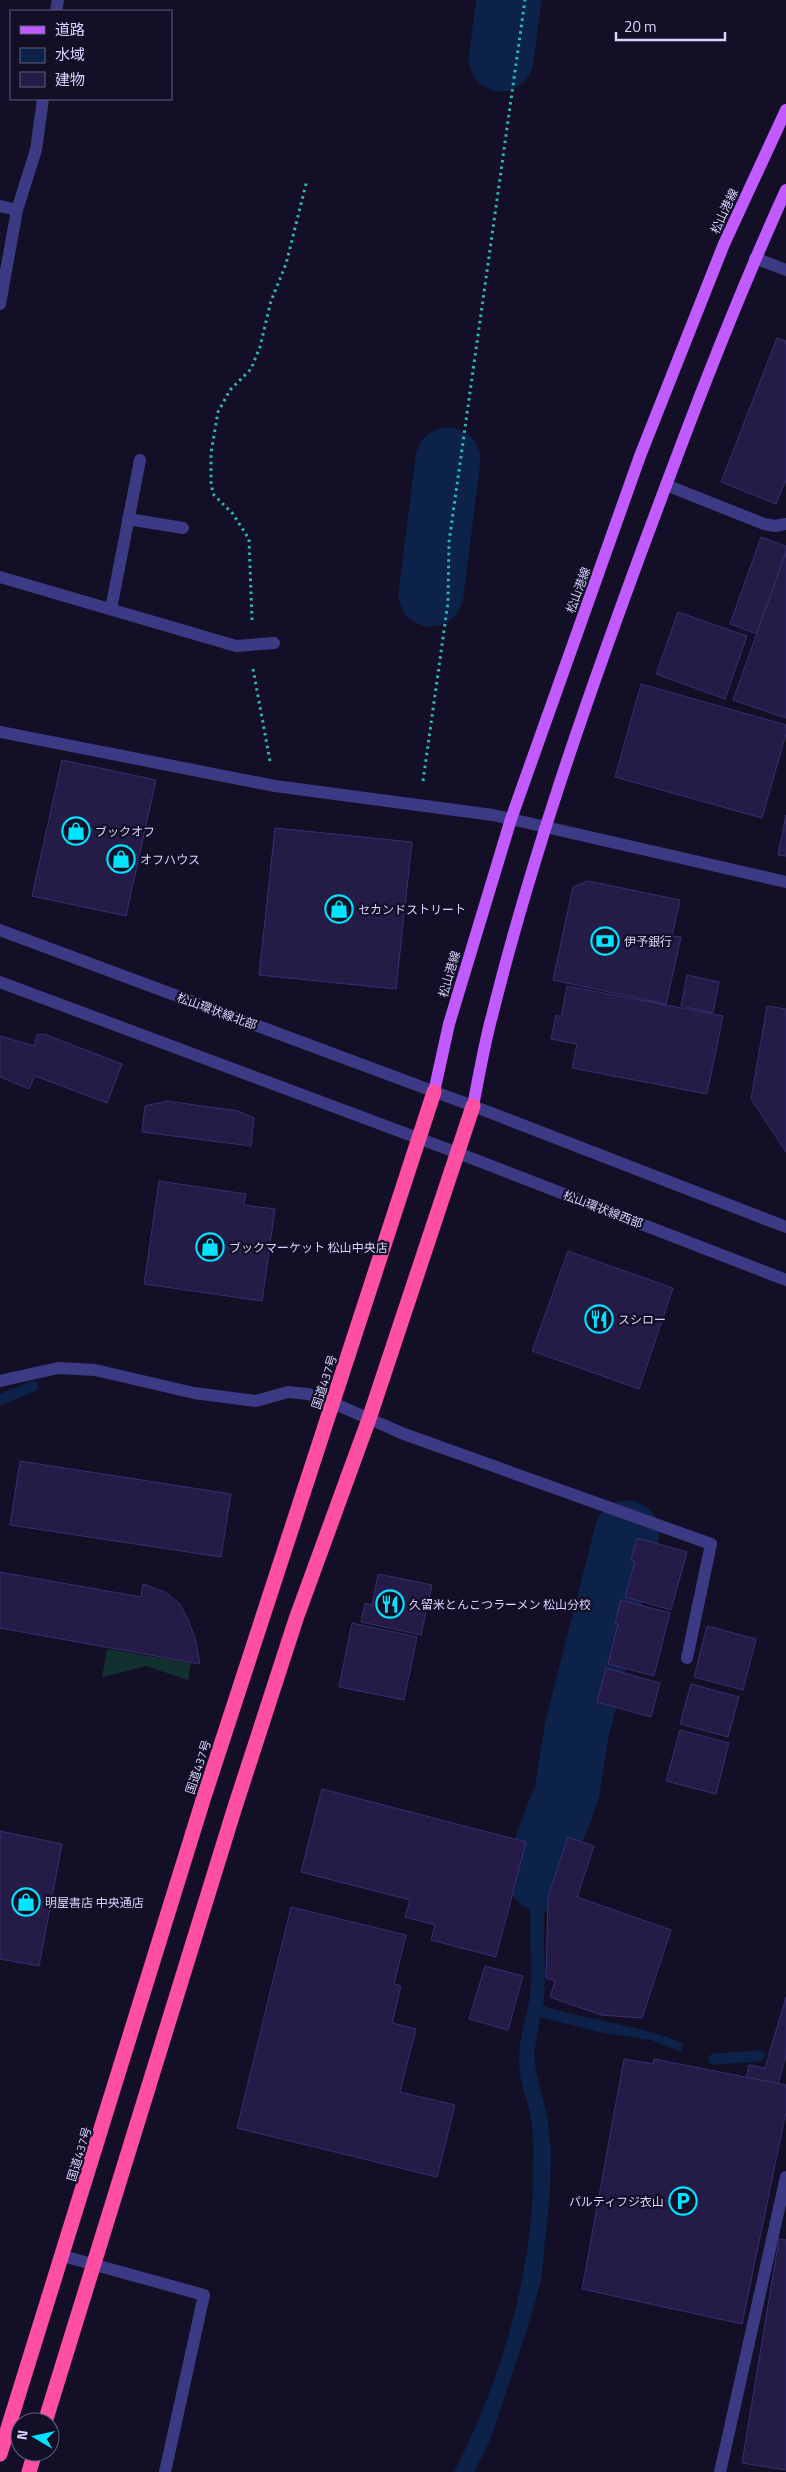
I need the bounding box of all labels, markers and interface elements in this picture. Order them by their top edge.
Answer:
legend [10,10,172,100]
scale bar [616,10,725,42]
text: 20 m [624,15,657,38]
text: 道路 [55,18,85,41]
text: 水域 [55,43,85,66]
text: 建物 [55,68,85,91]
street label: 松山港線 [705,185,743,237]
street label: 松山港線 [561,564,595,616]
shop icon: ブックオフ [61,816,91,846]
place label: ブックオフ [95,822,155,841]
shop icon: オフハウス [106,844,136,874]
place label: オフハウス [140,850,200,869]
shop icon: セカンドストリート [324,894,354,924]
place label: セカンドストリート [358,900,466,919]
bank icon: 伊予銀行 [590,926,620,956]
place label: 伊予銀行 [624,932,672,951]
street label: 松山港線 [433,948,465,1000]
street label: 松山環状線北部 [174,988,260,1034]
street label: 松山環状線西部 [560,1185,646,1233]
shop icon: ブックマーケット 松山中央店 [195,1232,225,1262]
place label: ブックマーケット 松山中央店 [229,1238,388,1257]
restaurant icon: スシロー [584,1304,614,1334]
place label: スシロー [618,1310,666,1329]
street label: 国道437号 [306,1352,342,1412]
restaurant icon: 久留米とんこつラーメン 松山分校 [375,1589,405,1619]
place label: 久留米とんこつラーメン 松山分校 [409,1595,591,1614]
street label: 国道437号 [180,1737,216,1797]
shop icon: 明屋書店 中央通店 [11,1887,41,1917]
place label: 明屋書店 中央通店 [45,1893,144,1912]
street label: 国道437号 [62,2124,96,2184]
parking icon: パルティフジ衣山 [668,2186,698,2216]
place label: パルティフジ衣山 [569,2192,664,2211]
north arrow [10,2412,60,2462]
text: N [11,2428,33,2441]

